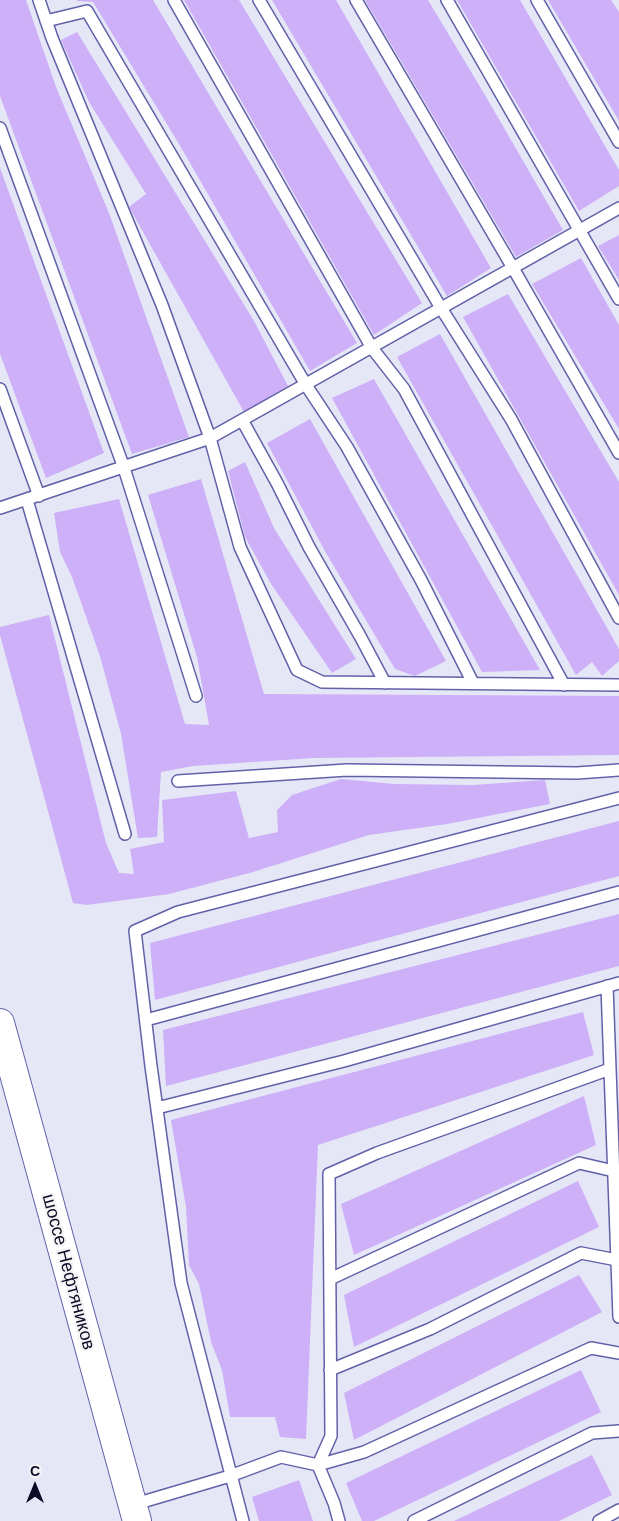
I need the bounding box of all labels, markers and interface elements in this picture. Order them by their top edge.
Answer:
street label: шоссе Нефтяников [37,1192,99,1352]
north arrow [10,1461,60,1511]
text: С [30,1463,40,1479]

